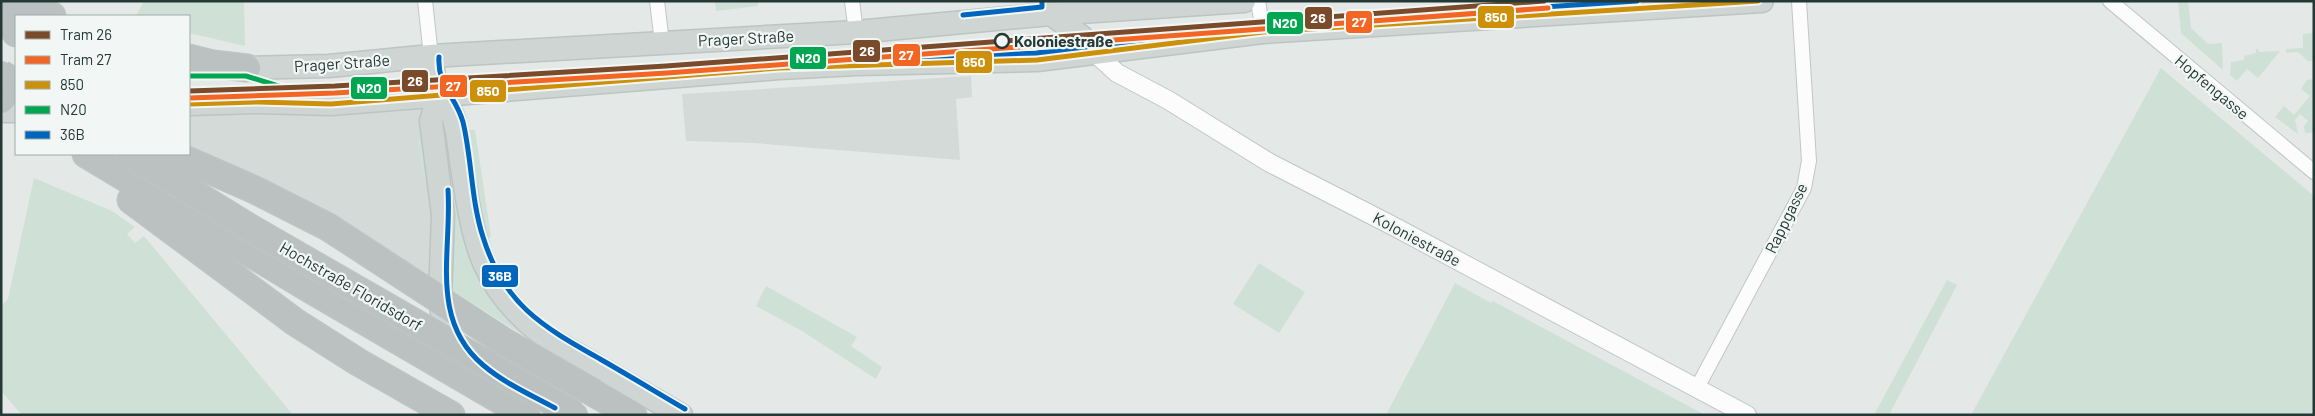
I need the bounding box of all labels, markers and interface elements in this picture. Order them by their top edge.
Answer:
line badge: 850 [1477,5,1515,29]
line badge: 26 [1304,6,1333,30]
text: 850 [1484,8,1508,25]
text: 26 [1310,9,1326,26]
line badge: 27 [1345,10,1373,34]
line badge: N20 [1266,11,1304,35]
text: 27 [1352,13,1366,30]
text: N20 [1272,14,1298,31]
legend [15,15,190,155]
text: Tram 26 [60,25,112,43]
street label: Prager Straße [697,25,794,50]
place label: Koloniestraße [1014,31,1113,50]
marker: Koloniestraße [994,33,1010,49]
line badge: 26 [852,39,881,63]
text: 26 [859,42,875,59]
line badge: 27 [892,43,921,67]
line badge: N20 [789,46,827,70]
text: 27 [899,46,913,63]
text: N20 [795,49,821,66]
text: Tram 27 [60,50,111,68]
street label: Prager Straße [293,50,391,75]
line badge: 850 [955,50,993,74]
street label: Hopfengasse [2172,50,2253,123]
text: 850 [962,53,986,70]
line badge: 26 [401,69,429,93]
text: 26 [407,72,423,89]
line badge: 27 [439,74,468,98]
text: 850 [60,75,84,93]
line badge: N20 [350,76,388,100]
text: 27 [446,77,460,94]
text: N20 [356,79,382,96]
line badge: 850 [469,79,507,103]
text: 850 [476,82,500,99]
text: N20 [60,100,87,118]
text: 36B [60,125,85,143]
street label: Rappgasse [1760,179,1811,256]
street label: Koloniestraße [1370,207,1464,270]
street label: Hochstraße Floridsdorf [277,237,426,334]
line badge: 36B [481,264,519,288]
text: 36B [488,267,512,284]

